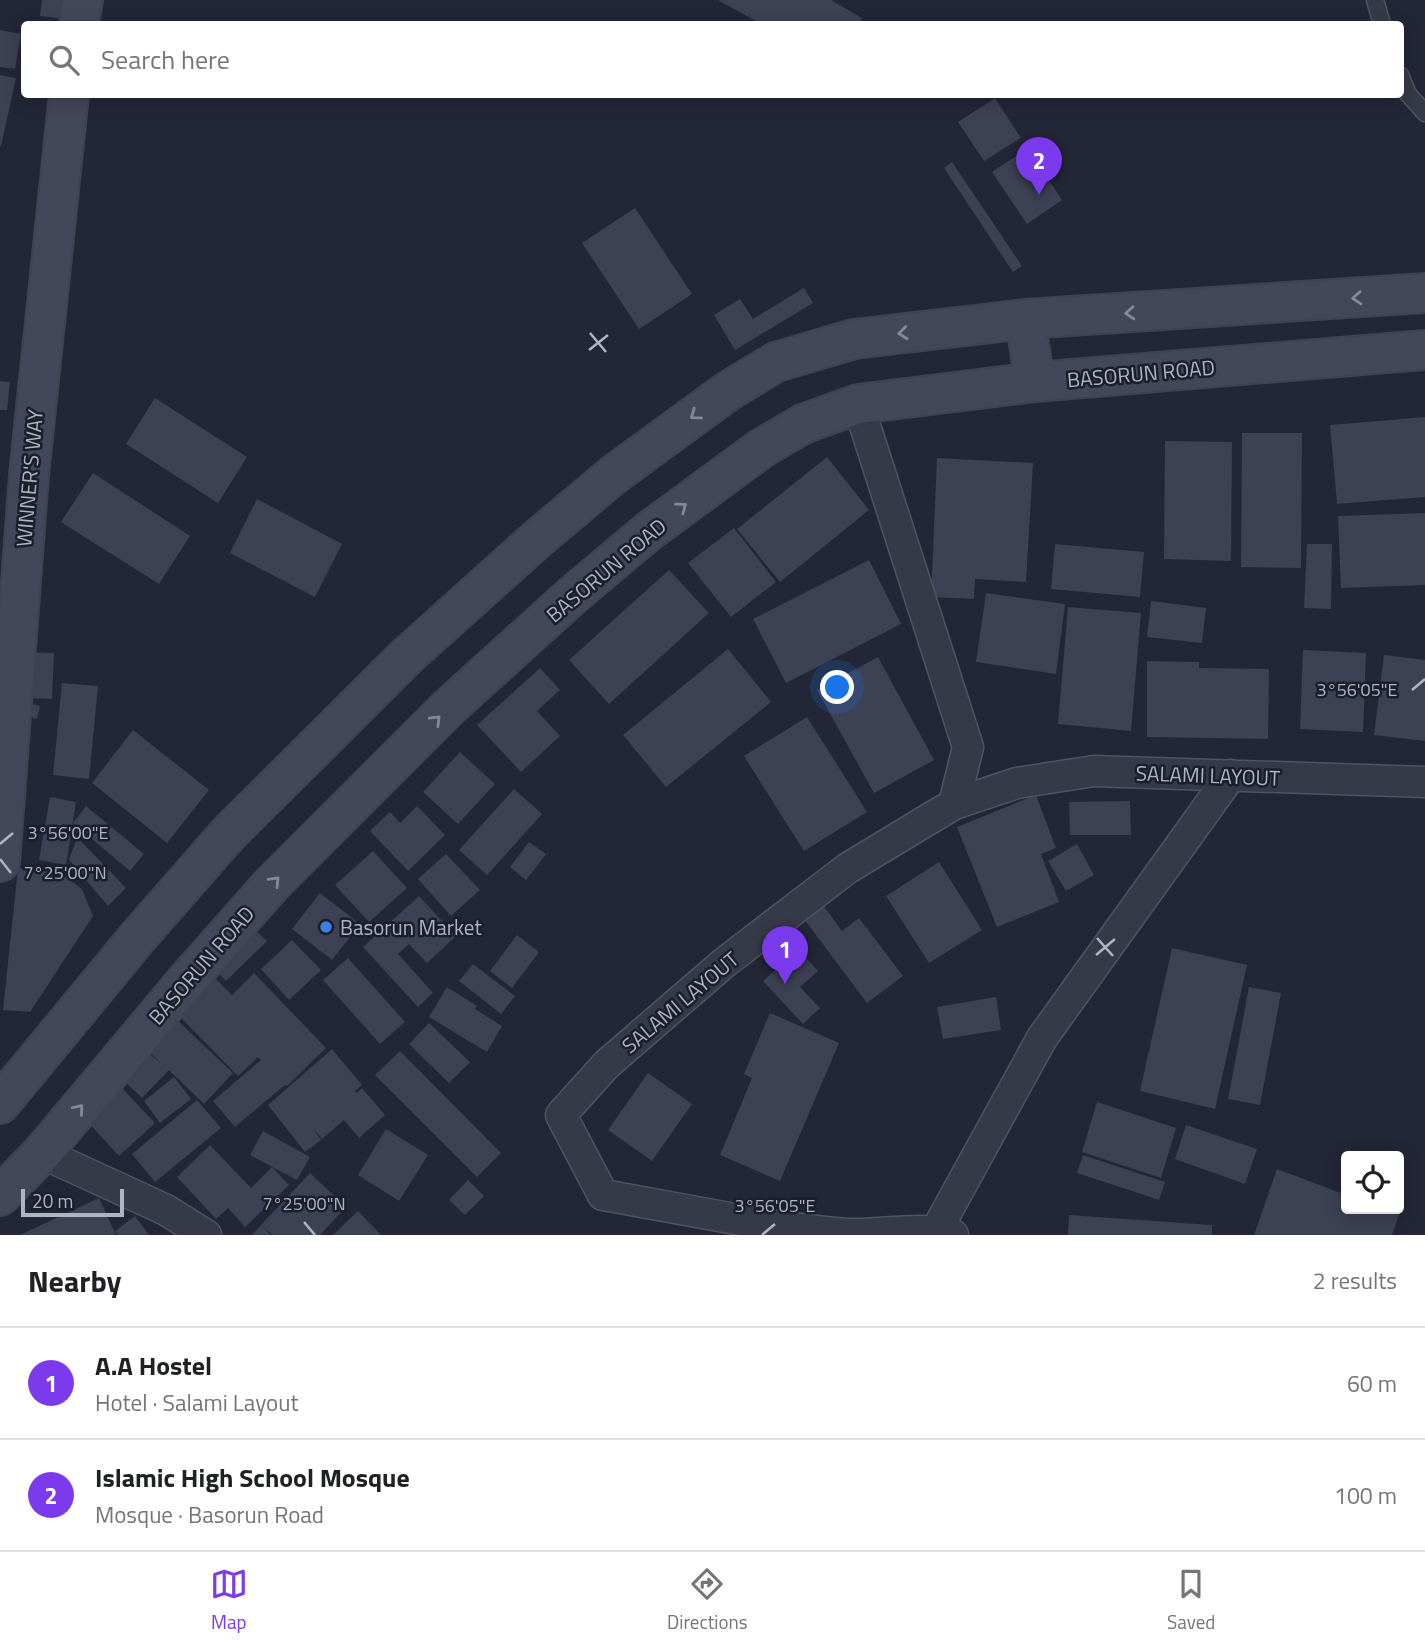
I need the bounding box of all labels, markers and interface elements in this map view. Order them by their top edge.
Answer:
search box [21,21,1404,98]
text: Search here [101,40,230,79]
icon: search [45,41,83,79]
pin: 2 [1016,137,1062,195]
one-way arrow [1351,290,1362,305]
one-way arrow [1124,305,1135,320]
one-way arrow [898,325,909,340]
street label: BASORUN ROAD [1066,351,1216,395]
one-way arrow [690,406,703,419]
street label: WINNER'S WAY [7,407,51,548]
one-way arrow [674,503,687,516]
street label: BASORUN ROAD [539,510,673,630]
your location [820,670,854,704]
text: 3°56'05"E [1317,676,1397,703]
one-way arrow [427,716,440,729]
street label: SALAMI LAYOUT [1135,756,1281,794]
text: 3°56'00"E [28,819,108,846]
text: 7°25'00"N [23,859,107,886]
one-way arrow [267,877,280,890]
street label: BASORUN ROAD [140,899,262,1031]
place label: Basorun Market [340,911,482,943]
marker: Basorun Market [318,919,334,935]
pin: 1 [762,926,808,984]
street label: SALAMI LAYOUT [614,943,746,1061]
one-way arrow [70,1105,83,1117]
map controls [1341,1151,1404,1214]
button: locate [1341,1151,1404,1214]
scale bar [21,1186,124,1218]
text: 20 m [32,1186,73,1215]
text: 7°25'00"N [262,1190,346,1217]
text: 3°56'05"E [735,1192,815,1219]
text: Nearby [28,1258,121,1304]
text: 2 results [1313,1263,1397,1298]
text: A.A Hostel [95,1346,212,1385]
text: 1 [45,1366,57,1401]
text: 60 m [1347,1366,1397,1401]
text: Hotel · Salami Layout [95,1385,298,1420]
text: Islamic High School Mosque [95,1458,410,1497]
text: 2 [45,1478,57,1513]
text: 100 m [1334,1478,1397,1513]
text: Mosque · Basorun Road [95,1497,324,1532]
tab: Map [210,1565,248,1636]
tab: Directions [667,1565,748,1636]
tab: Saved [1167,1565,1215,1636]

